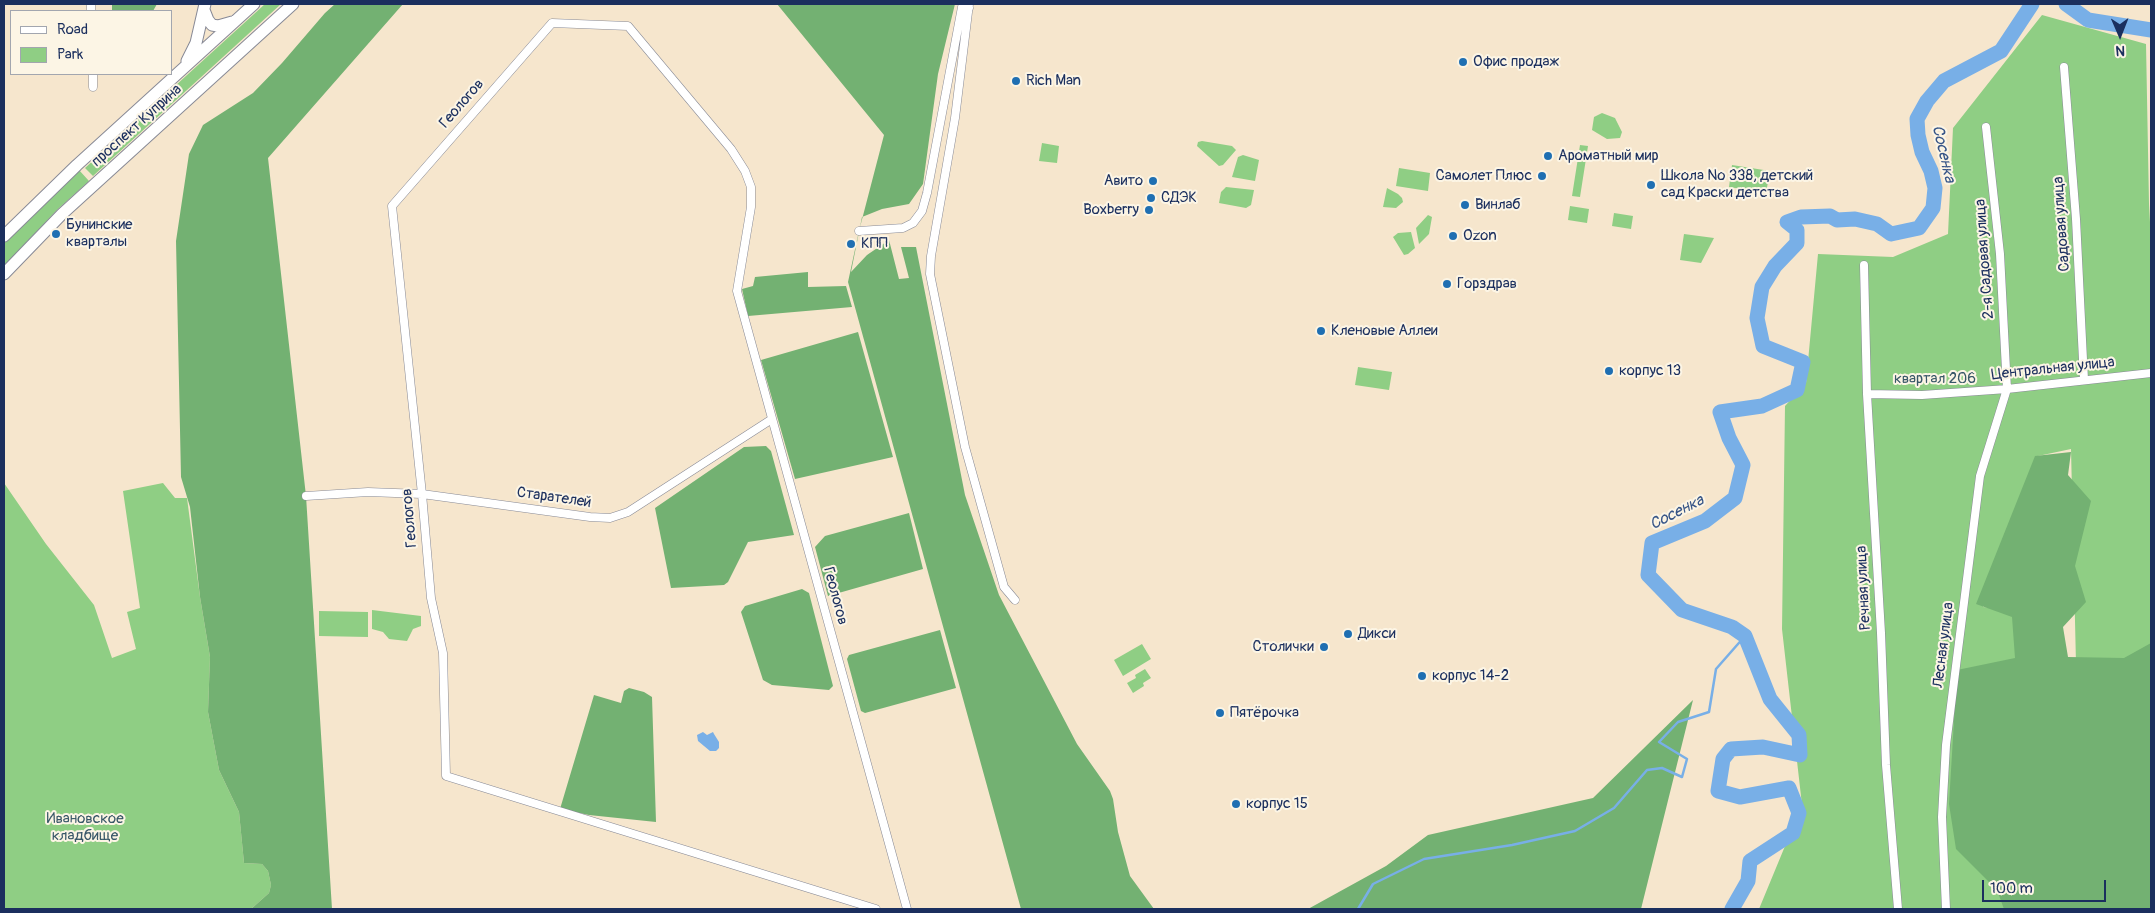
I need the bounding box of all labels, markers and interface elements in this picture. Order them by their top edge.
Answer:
legend [10,10,172,75]
north arrow [2095,10,2145,60]
text: Road [57,20,88,39]
text: N [2115,42,2125,59]
text: Park [57,45,83,64]
place label: Офис продаж [1473,53,1559,71]
marker: Офис продаж [1457,56,1469,68]
place label: Rich Man [1026,72,1081,90]
marker: Rich Man [1010,75,1022,87]
street label: Геологов [436,76,488,132]
street label: проспект Куприна [88,81,186,171]
water label: Сосенка [1927,124,1959,184]
place label: Ароматный мир [1558,147,1658,165]
marker: Ароматный мир [1542,150,1554,162]
place label: Самолет Плюс [1436,167,1532,185]
place label: Школа № 338, детский сад Краски детства [1661,167,1813,202]
marker: Самолет Плюс [1536,170,1548,182]
place label: Авито [1104,172,1143,190]
marker: Авито [1147,175,1159,187]
street label: Садовая улица [2050,176,2074,272]
marker: Школа № 338, детский сад Краски детства [1645,179,1657,191]
place label: СДЭК [1161,189,1197,207]
marker: СДЭК [1145,192,1157,204]
place label: Винлаб [1475,196,1521,214]
street label: 2-я Садовая улица [1972,198,1998,320]
marker: Винлаб [1459,199,1471,211]
place label: Boxberry [1083,201,1139,219]
marker: Boxberry [1143,204,1155,216]
place label: Бунинские кварталы [66,216,132,251]
place label: Ozon [1463,227,1497,245]
marker: Бунинские кварталы [50,228,62,240]
marker: Ozon [1447,230,1459,242]
place label: КПП [861,235,888,253]
marker: КПП [845,238,857,250]
place label: Горздрав [1457,275,1517,293]
marker: Горздрав [1441,278,1453,290]
place label: Кленовые Аллеи [1331,322,1438,340]
marker: Кленовые Аллеи [1315,325,1327,337]
street label: Центральная улица [1990,354,2116,384]
place label: корпус 13 [1619,362,1681,380]
marker: корпус 13 [1603,365,1615,377]
park label: квартал 206 [1894,370,1976,388]
street label: Старателей [516,484,592,512]
street label: Геологов [398,488,422,548]
water label: Сосенка [1647,491,1707,535]
street label: Речная улица [1853,545,1875,631]
street label: Геологов [819,565,851,627]
street label: Лесная улица [1930,601,1958,689]
place label: Дикси [1358,625,1396,643]
marker: Дикси [1342,628,1354,640]
place label: Столички [1253,638,1314,656]
marker: Столички [1318,641,1330,653]
place label: корпус 14-2 [1432,667,1509,685]
marker: корпус 14-2 [1416,670,1428,682]
place label: Пятёрочка [1230,704,1299,722]
marker: Пятёрочка [1214,707,1226,719]
place label: корпус 15 [1246,795,1308,813]
marker: корпус 15 [1230,798,1242,810]
park label: Ивановское кладбище [46,810,124,845]
scale bar [1985,870,2109,902]
text: 100 m [1990,879,2033,898]

